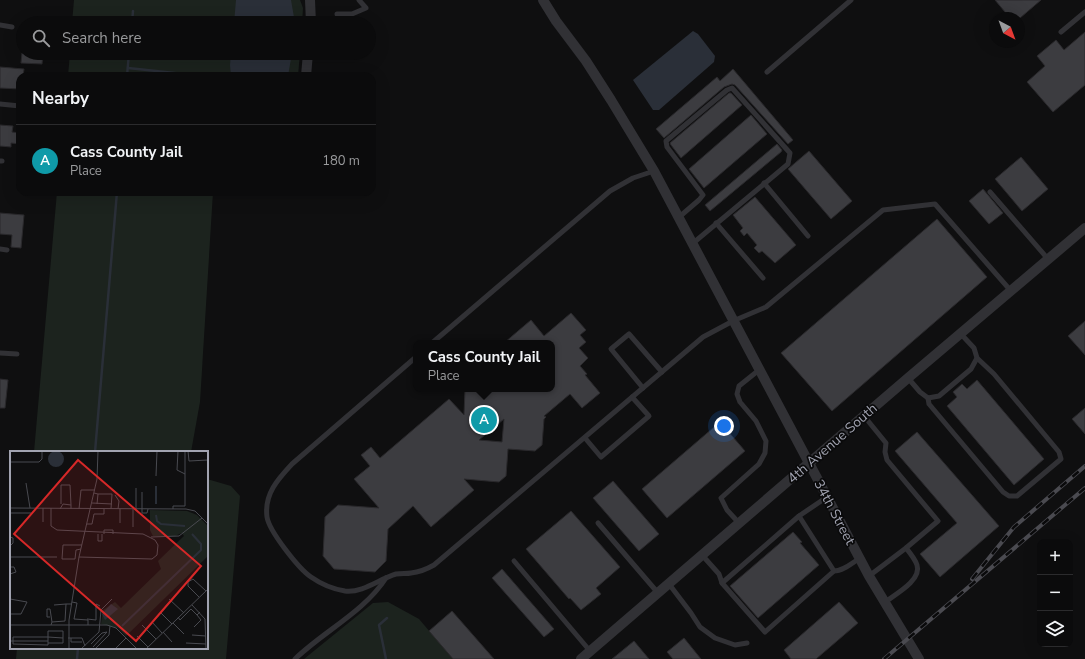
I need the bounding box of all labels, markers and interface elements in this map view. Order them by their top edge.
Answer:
north arrow [989,12,1025,48]
search box [16,16,376,60]
icon: search [30,27,52,49]
text: Search here [62,28,142,48]
text: Nearby [32,87,89,110]
text: Cass County Jail [70,142,183,162]
text: A [40,152,50,170]
text: 180 m [322,152,360,170]
text: Place [70,162,102,180]
popup [413,340,555,392]
text: Cass County Jail [428,347,540,367]
text: Place [428,367,460,385]
street label: 4th Avenue South [783,399,881,488]
pin: A [471,405,497,435]
your location [714,416,734,436]
inset map [10,451,208,649]
street label: 34th Street [809,476,860,548]
map controls [1037,539,1073,647]
button: + [1037,539,1073,575]
button: − [1037,575,1073,611]
button: layers [1037,611,1073,647]

